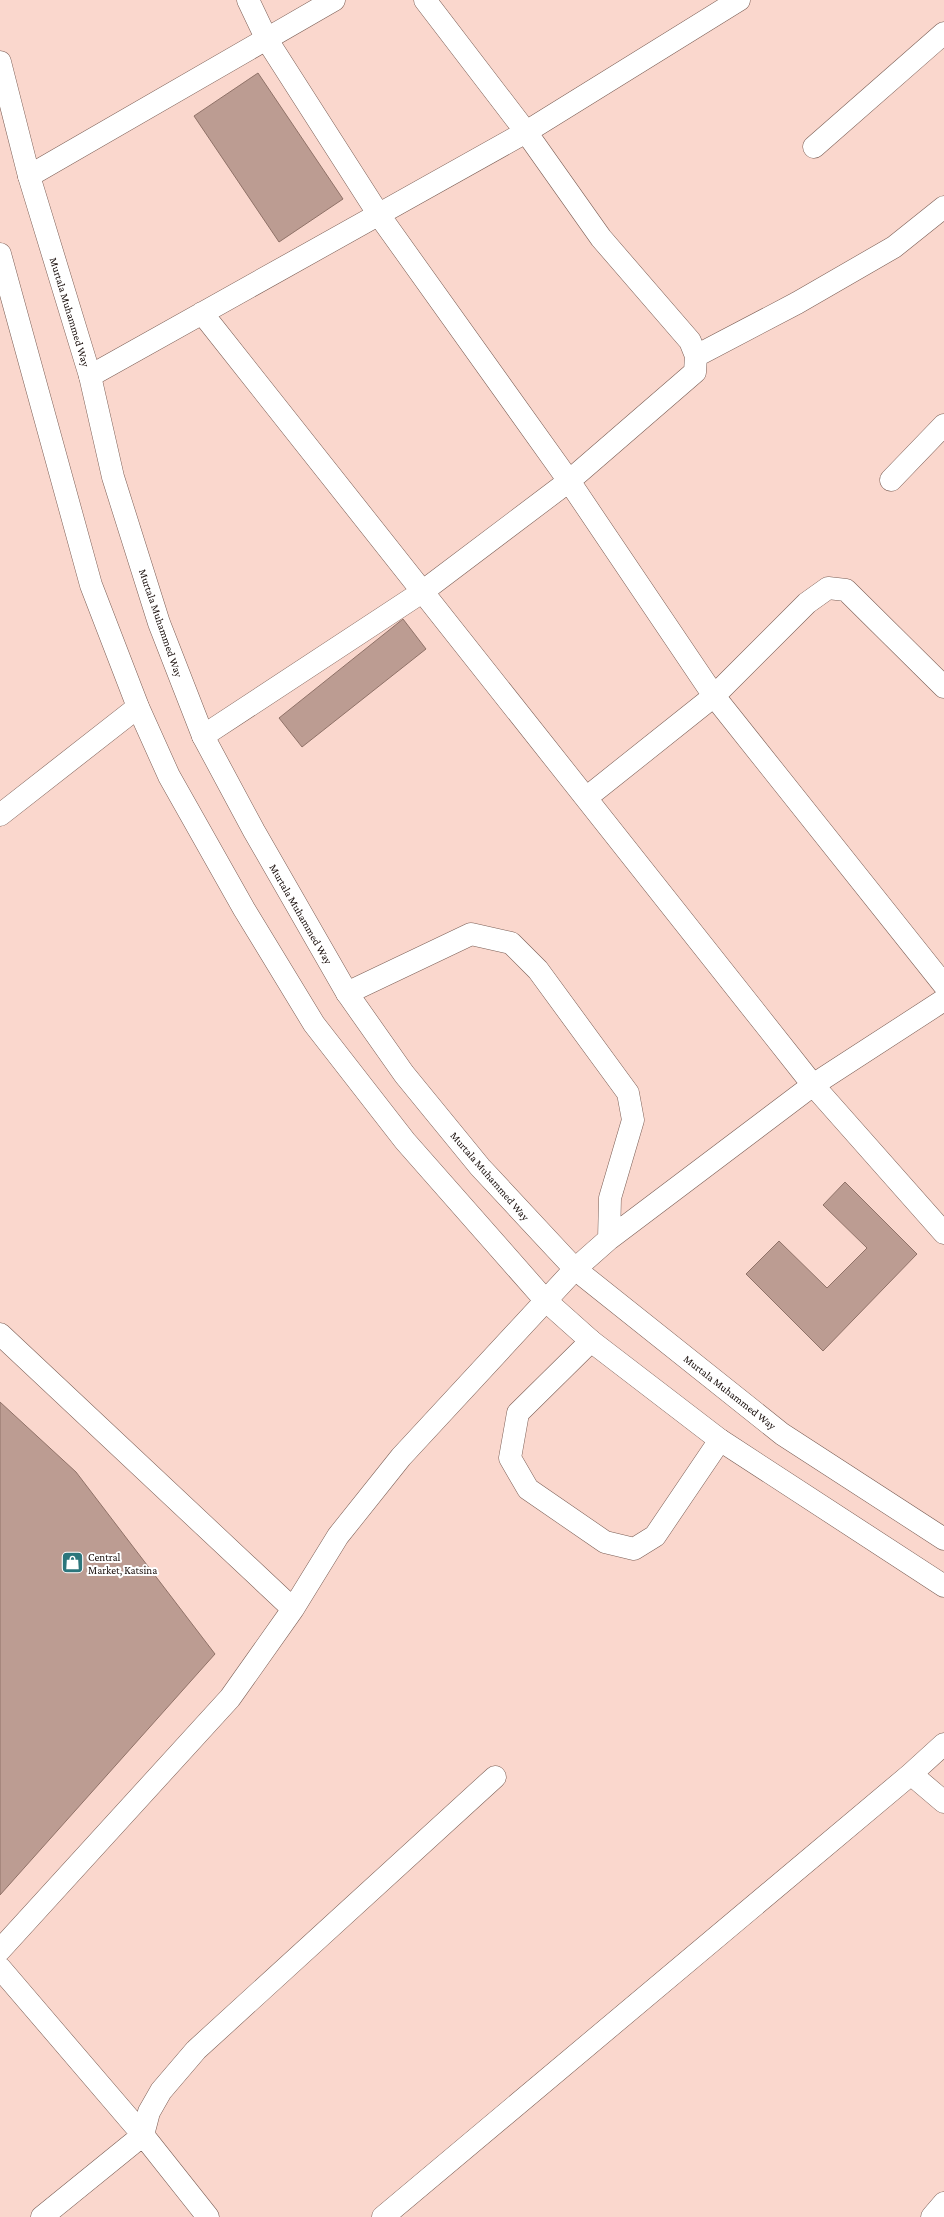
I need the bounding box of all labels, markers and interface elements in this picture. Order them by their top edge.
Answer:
street label: Murtala Muhammed Way [47,256,93,369]
street label: Murtala Muhammed Way [136,567,185,680]
street label: Murtala Muhammed Way [267,862,335,968]
street label: Murtala Muhammed Way [447,1129,532,1224]
street label: Murtala Muhammed Way [681,1352,779,1433]
shop icon: Central Market, Katsina [60,1550,86,1576]
place label: Central Market, Katsina [88,1551,157,1577]

